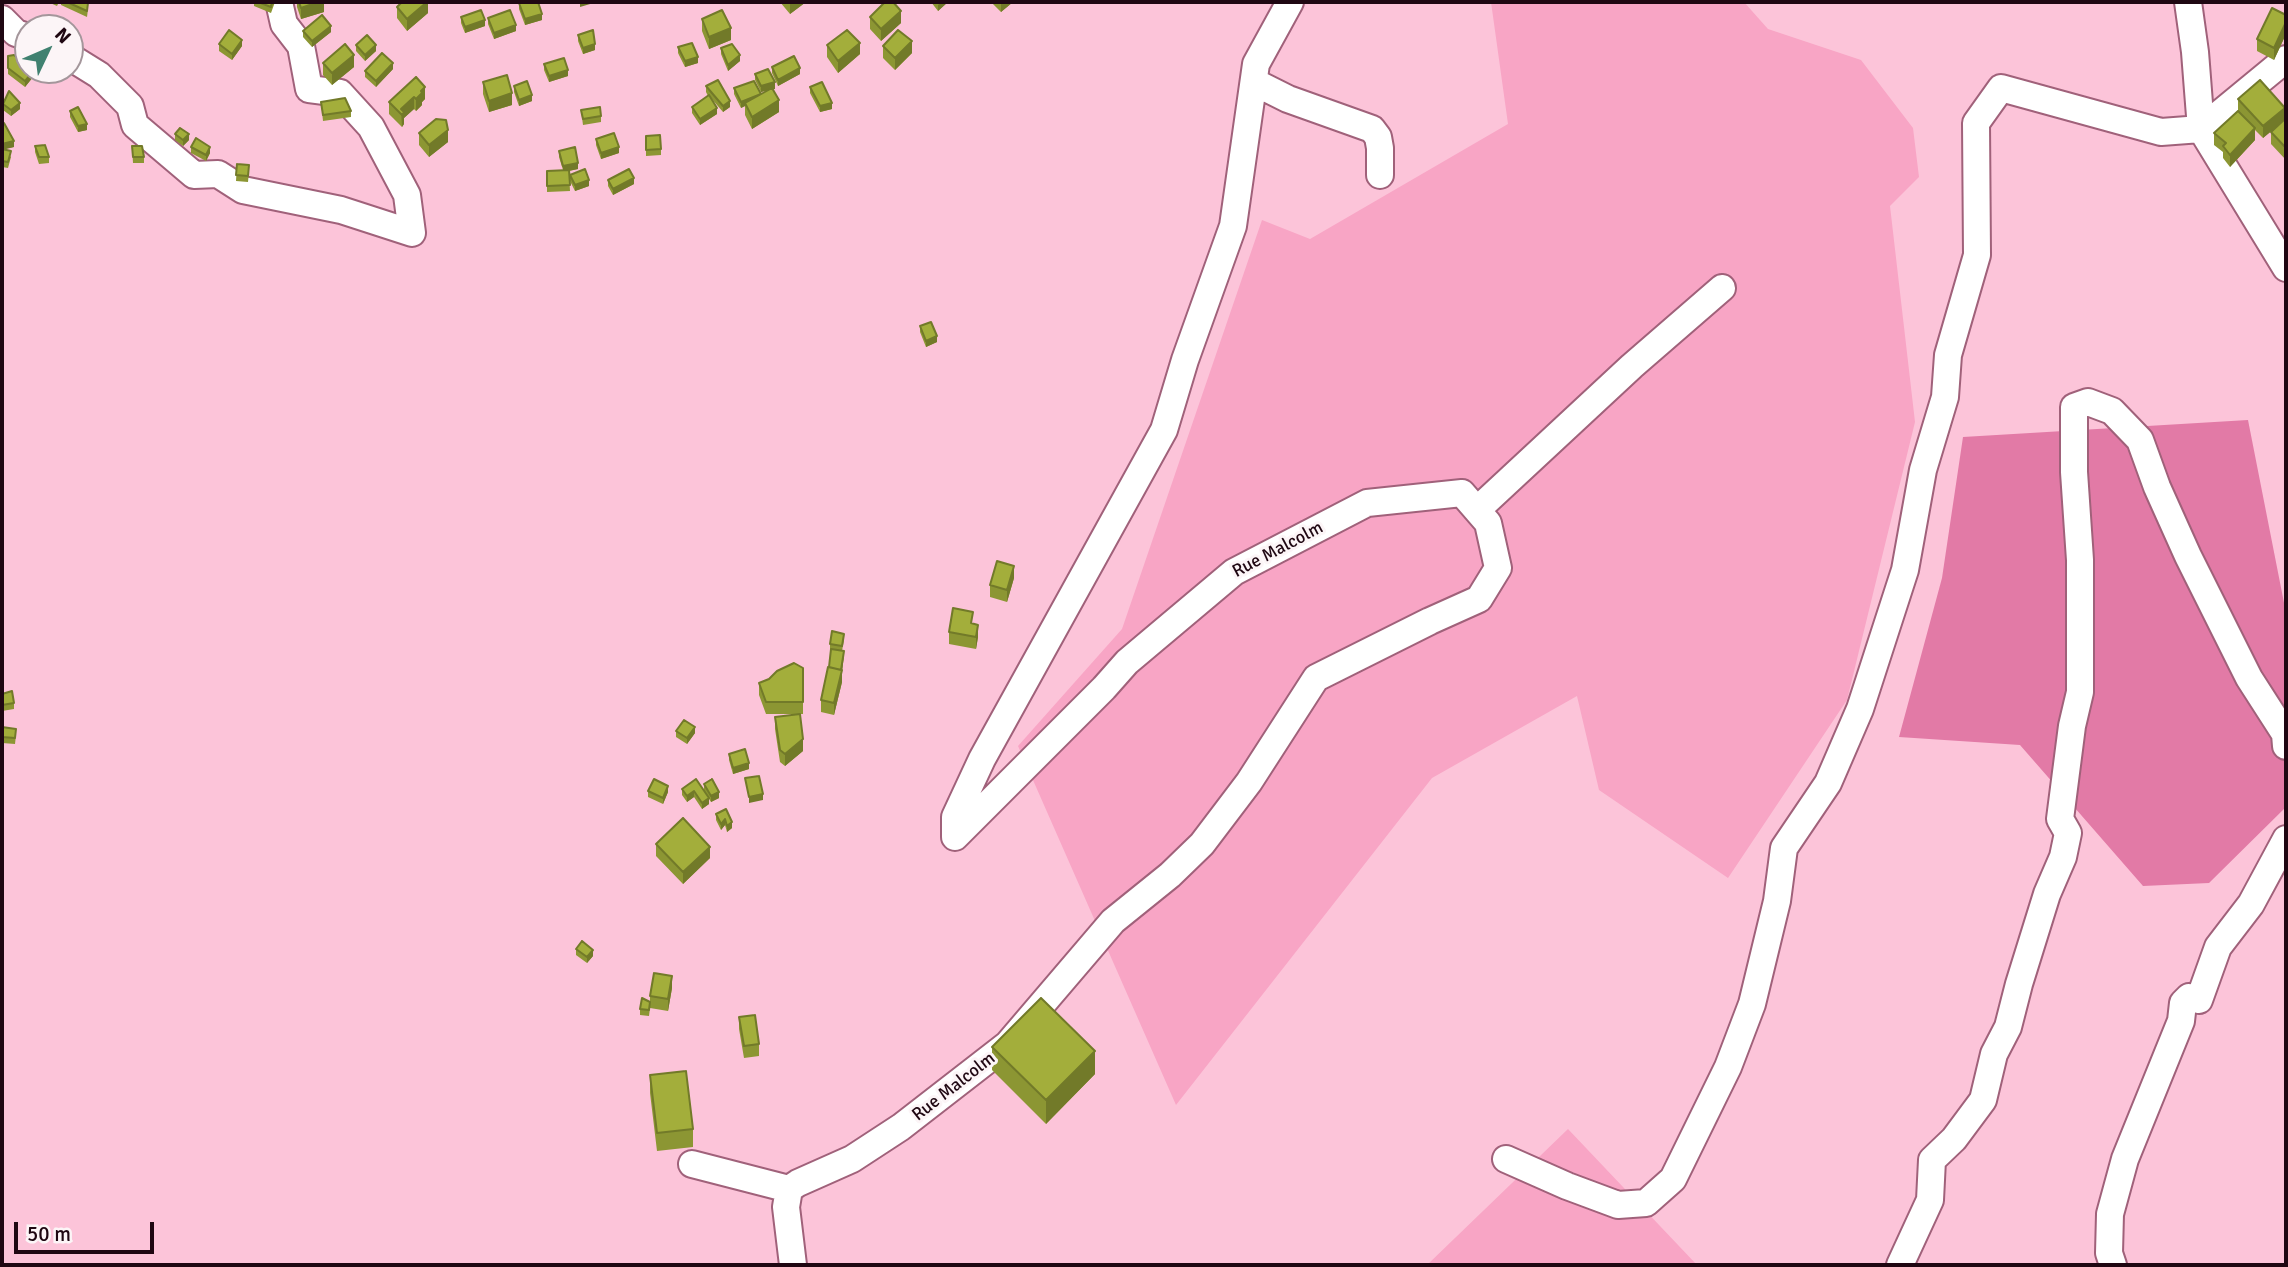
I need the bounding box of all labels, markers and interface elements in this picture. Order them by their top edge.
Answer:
north arrow [14,14,84,84]
text: N [49,23,76,49]
street label: Rue Malcolm [1229,517,1327,583]
street label: Rue Malcolm [908,1048,1000,1126]
scale bar [18,1208,158,1252]
text: 50 m [27,1221,71,1247]

